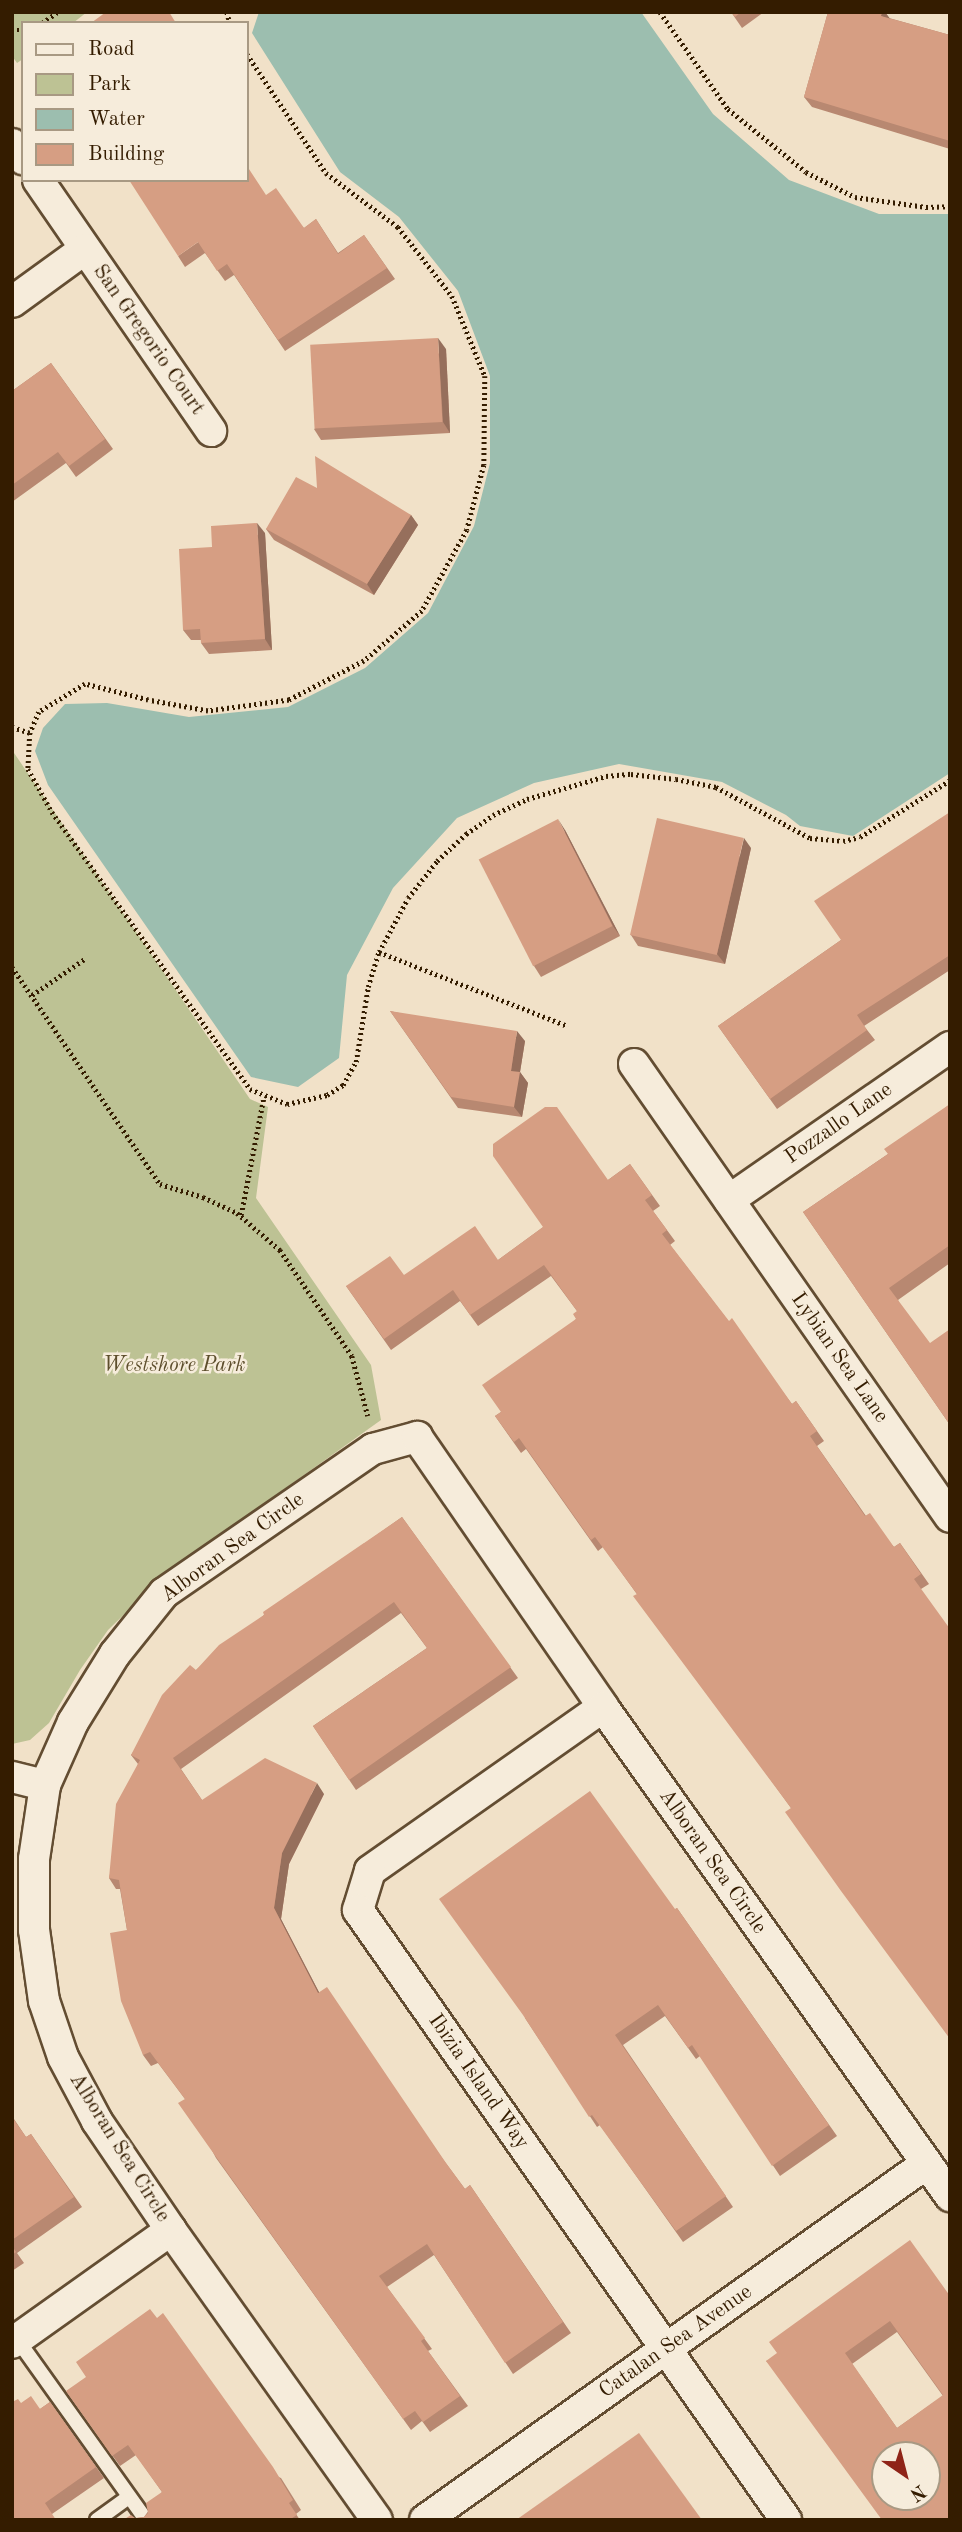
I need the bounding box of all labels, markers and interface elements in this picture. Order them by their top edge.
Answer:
legend [21,21,248,182]
text: Road [88,39,135,60]
text: Park [88,74,131,95]
text: Water [88,109,145,130]
text: Building [88,144,164,165]
street label: San Gregorio Court [87,260,209,420]
street label: Pozzallo Lane [780,1078,898,1170]
street label: Lybian Sea Lane [785,1288,893,1428]
park label: Westshore Park [103,1353,245,1379]
street label: Alboran Sea Circle [156,1488,310,1608]
street label: Alboran Sea Circle [653,1785,771,1939]
street label: Ibizia Island Way [422,2009,534,2155]
street label: Alboran Sea Circle [63,2069,175,2227]
street label: Catalan Sea Avenue [595,2280,757,2404]
north arrow [871,2441,941,2511]
text: N [906,2480,929,2504]

